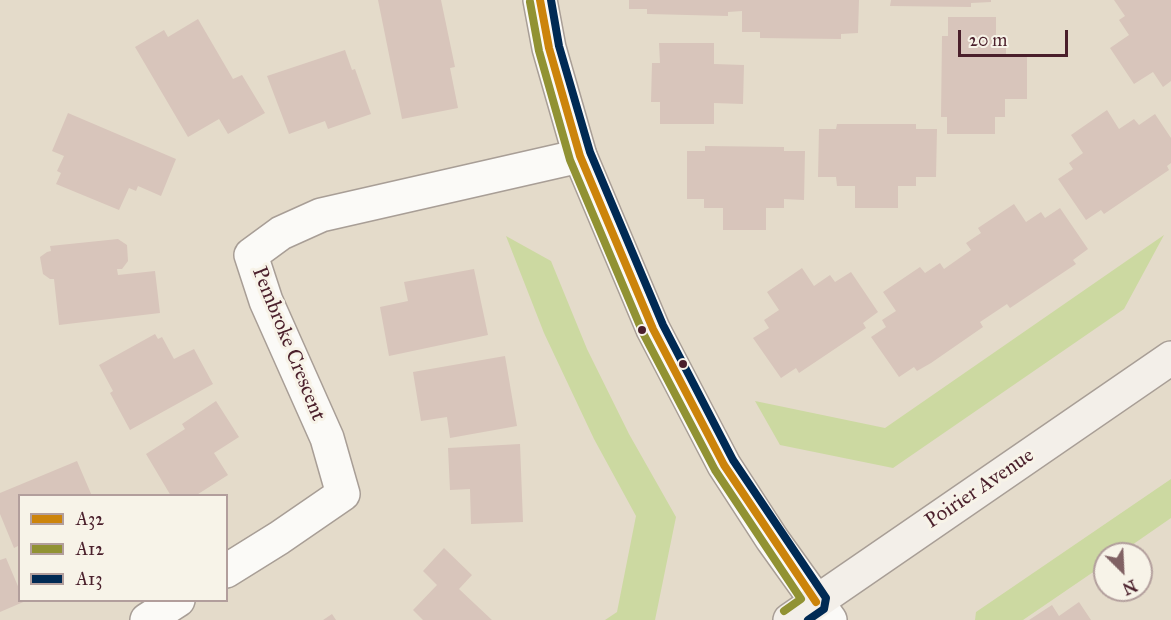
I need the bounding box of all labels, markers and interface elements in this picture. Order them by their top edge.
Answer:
scale bar [961,18,1070,56]
text: 20 m [969,29,1007,51]
street label: Pembroke Crescent [246,263,330,425]
unlabelled marker [636,324,648,336]
unlabelled marker [677,358,689,370]
street label: Poirier Avenue [921,443,1039,535]
legend [18,494,228,602]
text: A32 [76,508,104,530]
text: A12 [76,538,104,560]
north arrow [1093,542,1153,602]
text: A13 [76,568,102,590]
text: N [1120,576,1140,599]

